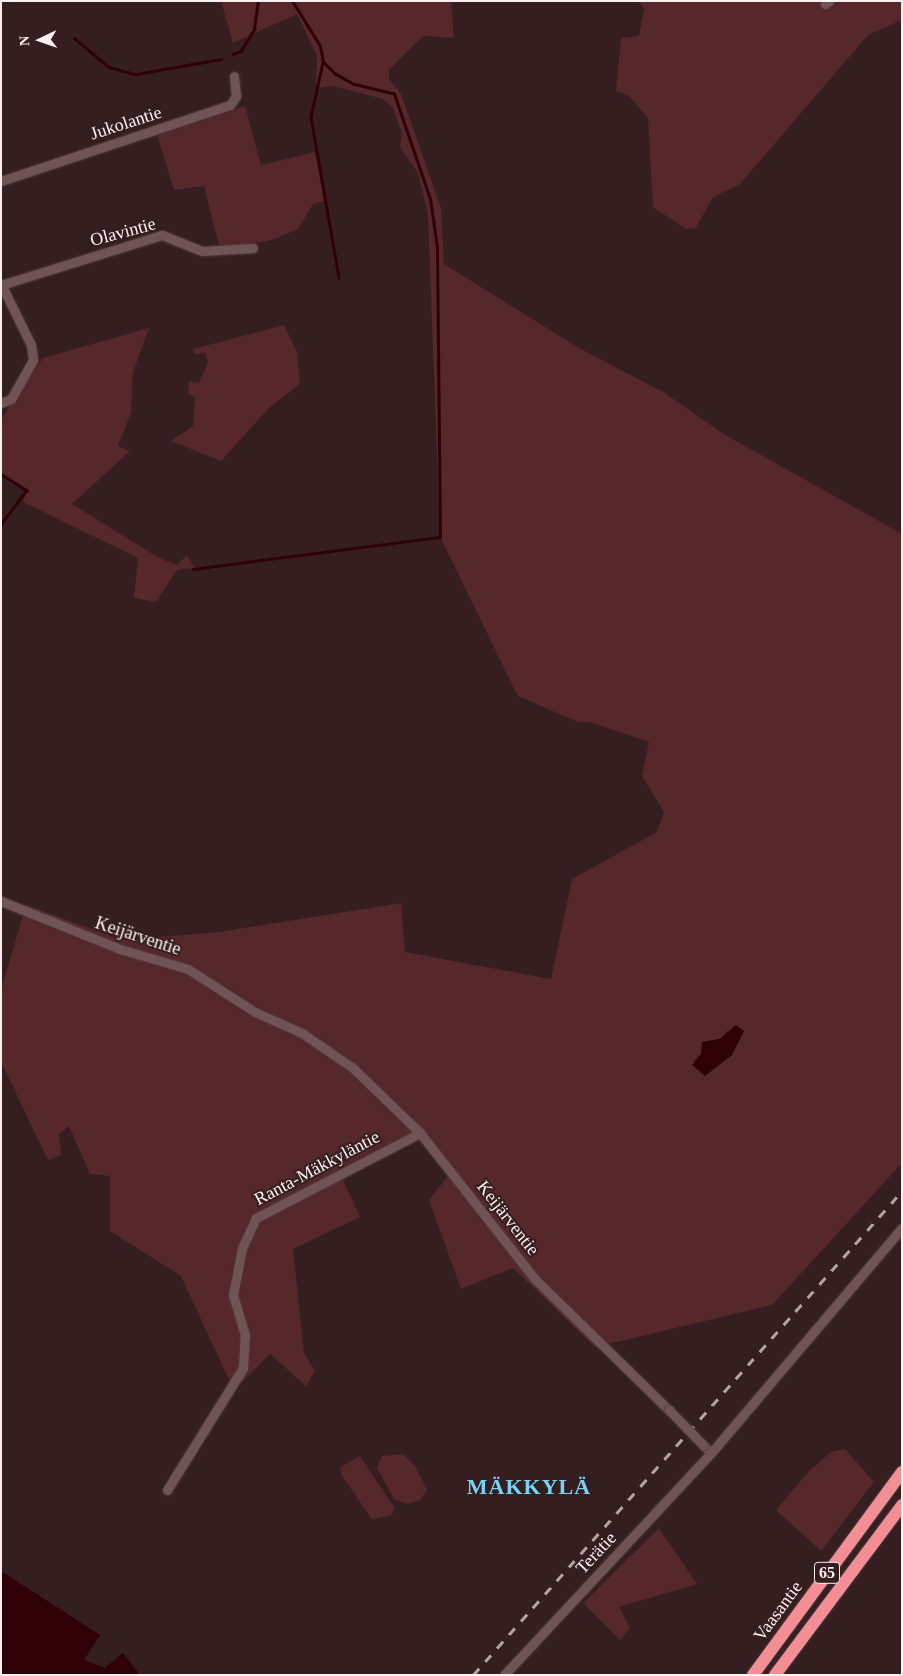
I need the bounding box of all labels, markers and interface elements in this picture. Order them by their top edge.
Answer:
north arrow [15,15,65,65]
text: N [17,35,32,46]
street label: Jukolantie [87,101,165,145]
street label: Olavintie [88,213,158,251]
street label: Keijärventie [92,912,184,960]
street label: Ranta-Mäkkyläntie [251,1126,383,1210]
street label: Keijärventie [472,1176,544,1260]
district label: MÄKKYLÄ [466,1474,592,1500]
street label: Terätie [571,1527,621,1579]
road number: 65 [813,1560,841,1586]
street label: Vaasantie [749,1577,807,1645]

